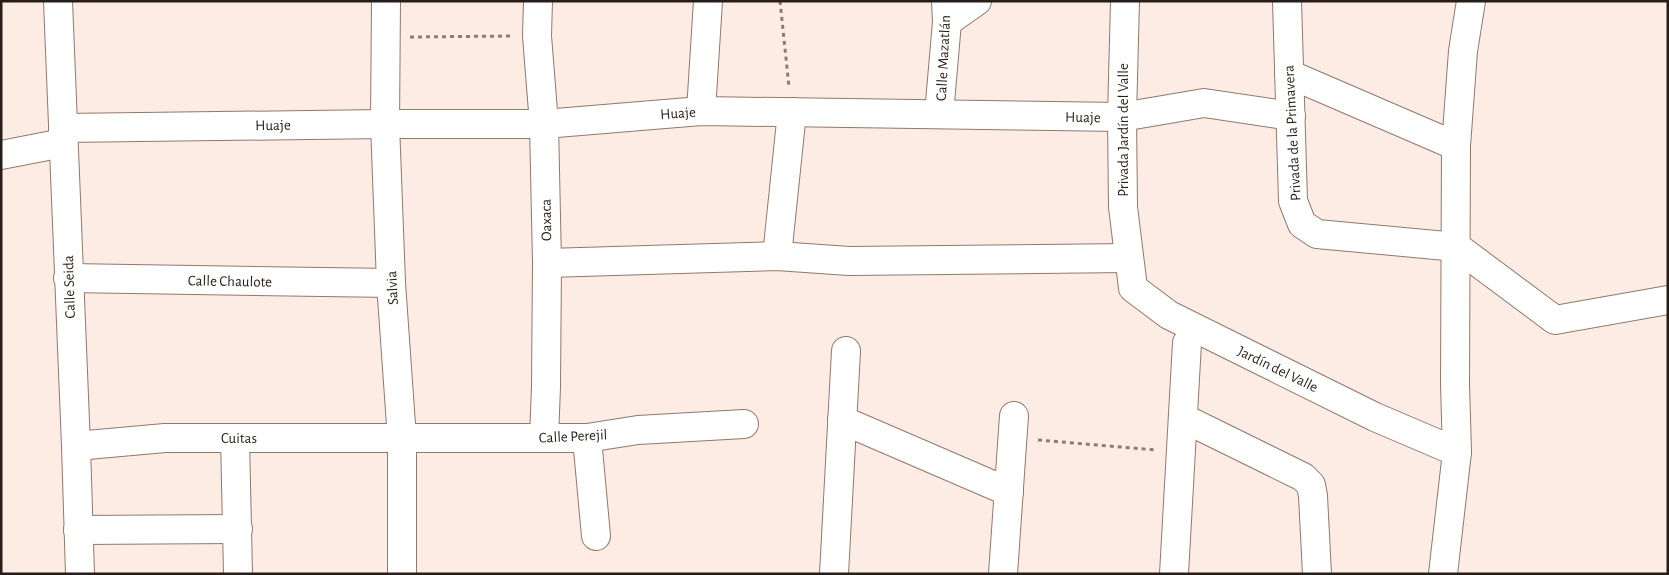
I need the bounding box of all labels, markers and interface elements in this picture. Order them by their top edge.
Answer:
street label: Calle Mazatlán [934,15,953,102]
street label: Privada Jardín del Valle [1116,63,1131,197]
street label: Privada de la Primavera [1281,65,1304,201]
street label: Huaje [660,105,696,122]
street label: Huaje [1065,110,1101,125]
street label: Huaje [255,118,291,133]
street label: Oaxaca [539,199,554,241]
street label: Calle Seida [61,255,78,319]
street label: Salvia [384,270,401,305]
street label: Calle Chaulote [188,273,272,290]
street label: Jardín del Valle [1235,344,1320,395]
street label: Calle Perejil [538,427,608,446]
street label: Cuitas [221,431,257,446]

